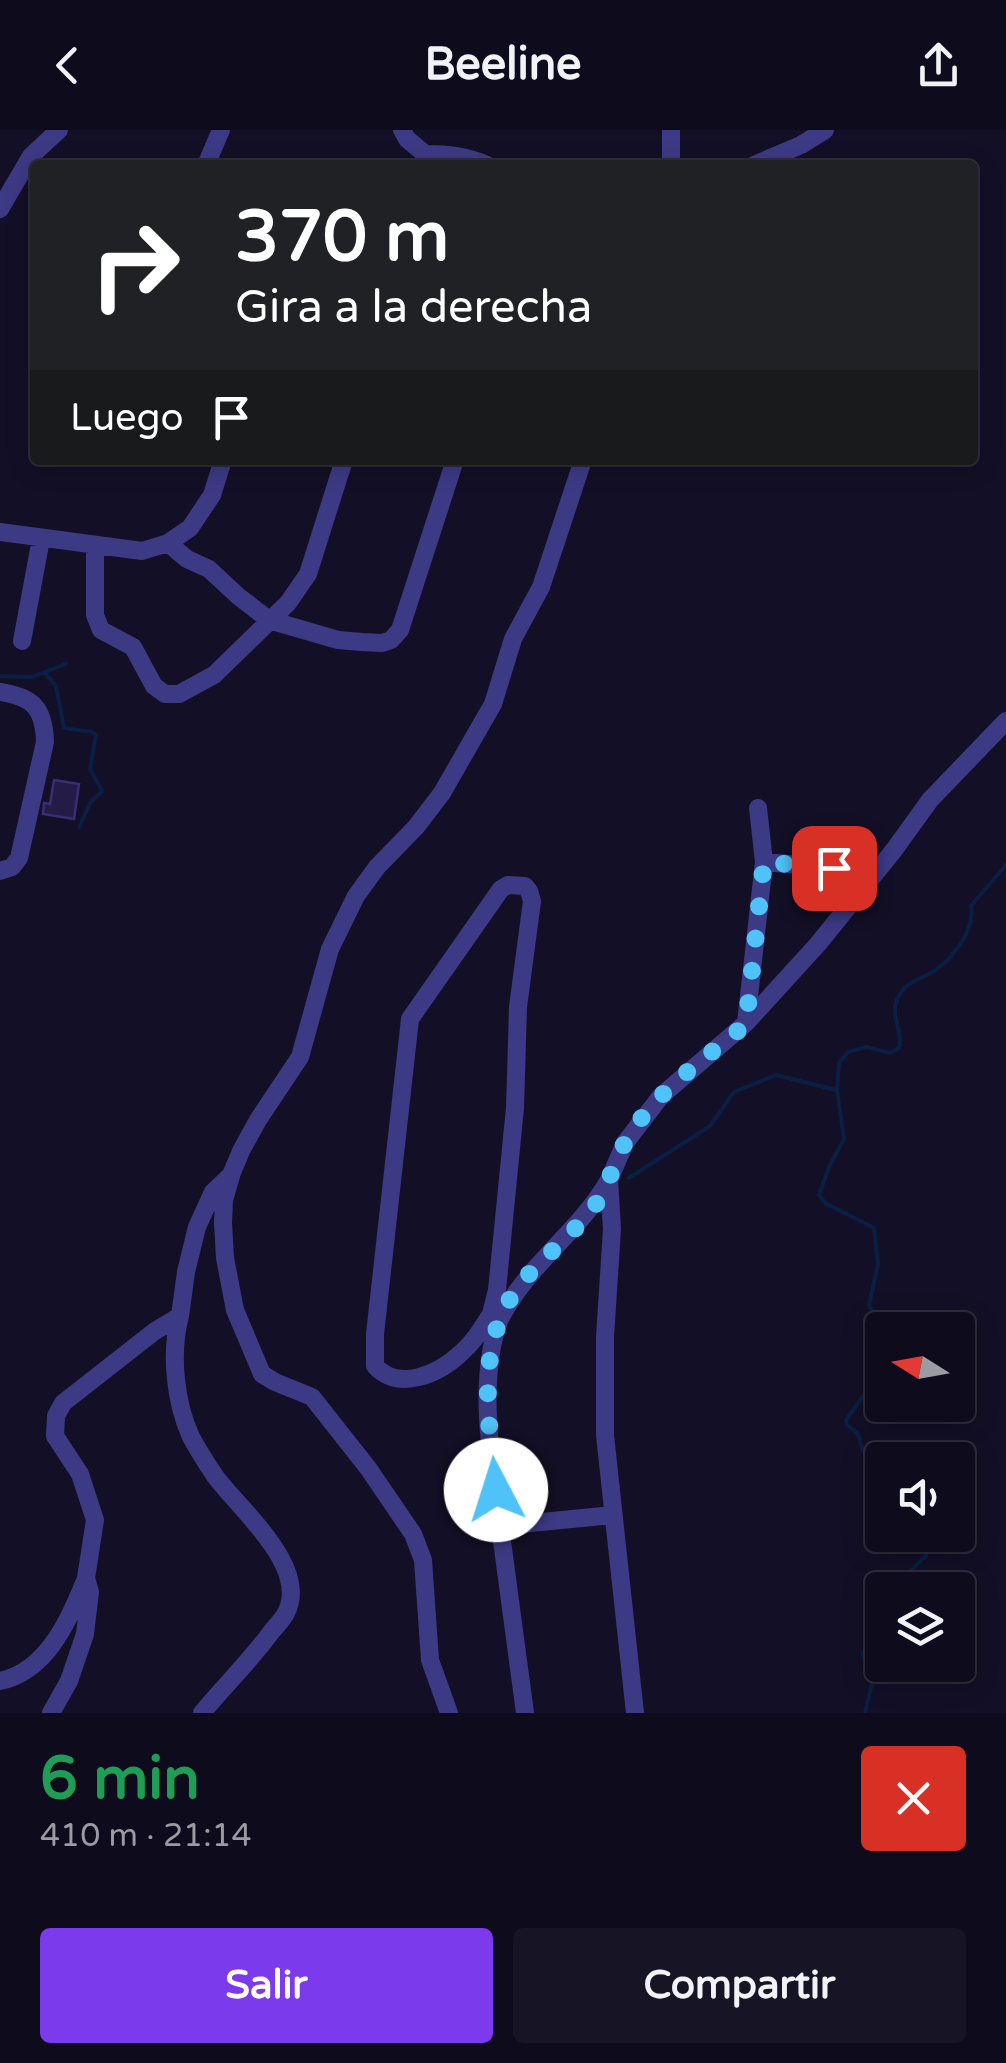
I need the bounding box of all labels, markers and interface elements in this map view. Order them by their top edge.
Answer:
icon: back [40,38,95,93]
text: Beeline [424,38,582,92]
icon: share [911,38,966,93]
text: 370 m [235,196,449,280]
icon: right [70,200,200,330]
text: Gira a la derecha [235,281,592,335]
icon: arrive [204,390,259,445]
text: Luego [70,395,184,441]
pin [792,826,877,911]
icon: arrive [807,841,862,896]
north arrow [865,1312,975,1422]
map controls [865,1312,975,1682]
position arrow [444,1438,548,1542]
button: sound [865,1442,975,1552]
button: layers [865,1572,975,1682]
text: 6 min [40,1743,200,1815]
button: close [861,1746,966,1851]
text: 410 m · 21:14 [40,1817,252,1855]
button: Salir [40,1928,493,2043]
button: Compartir [513,1928,966,2043]

